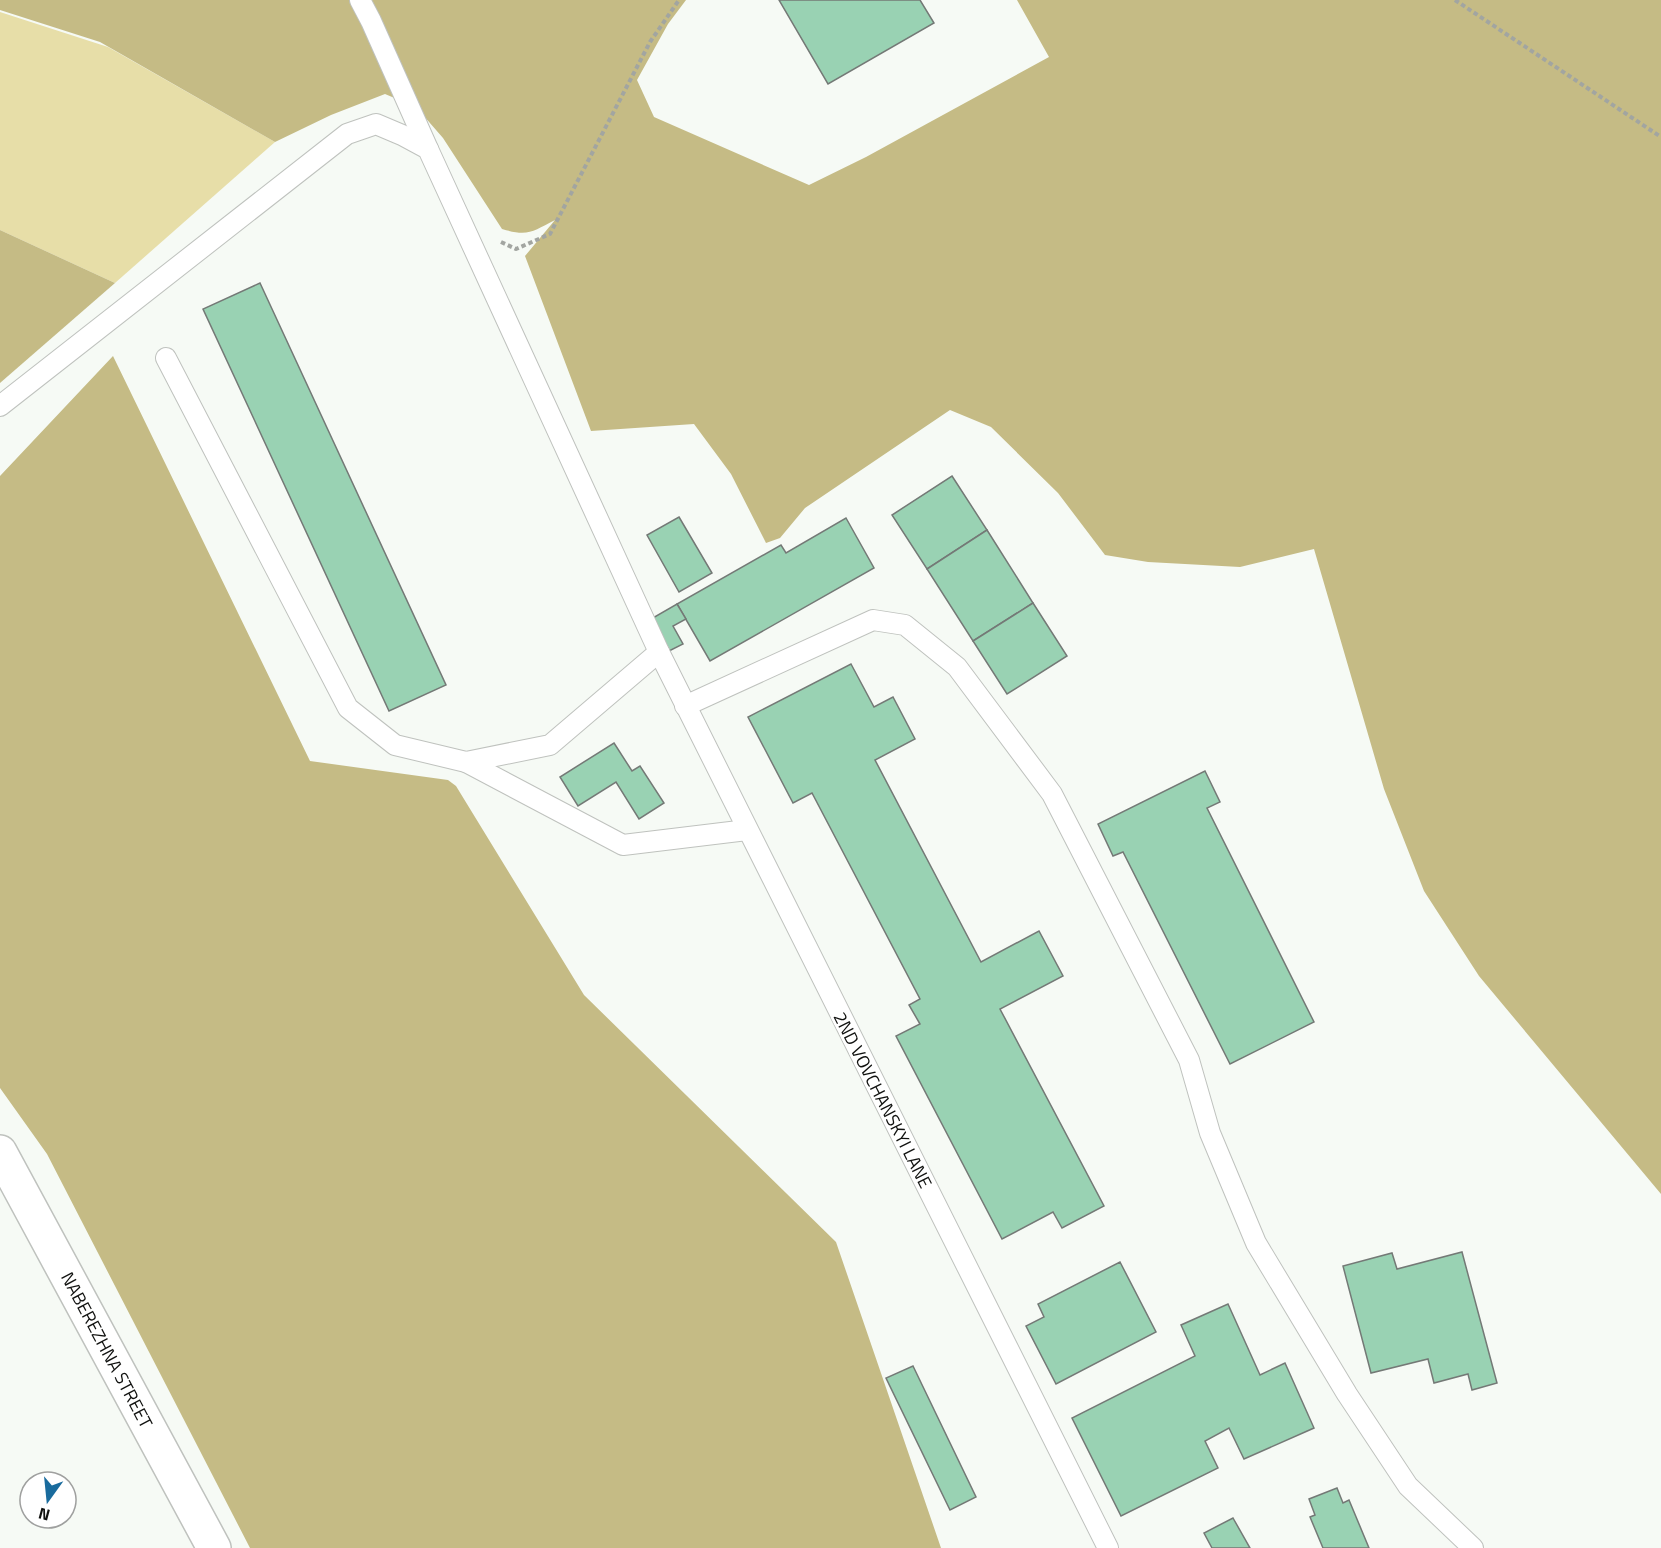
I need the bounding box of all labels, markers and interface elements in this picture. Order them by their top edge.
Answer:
street label: 2ND VOVCHANSKYI LANE [827,1007,939,1193]
street label: NABEREZHNA STREET [54,1267,160,1433]
north arrow [18,1470,78,1530]
text: N [36,1501,53,1528]

